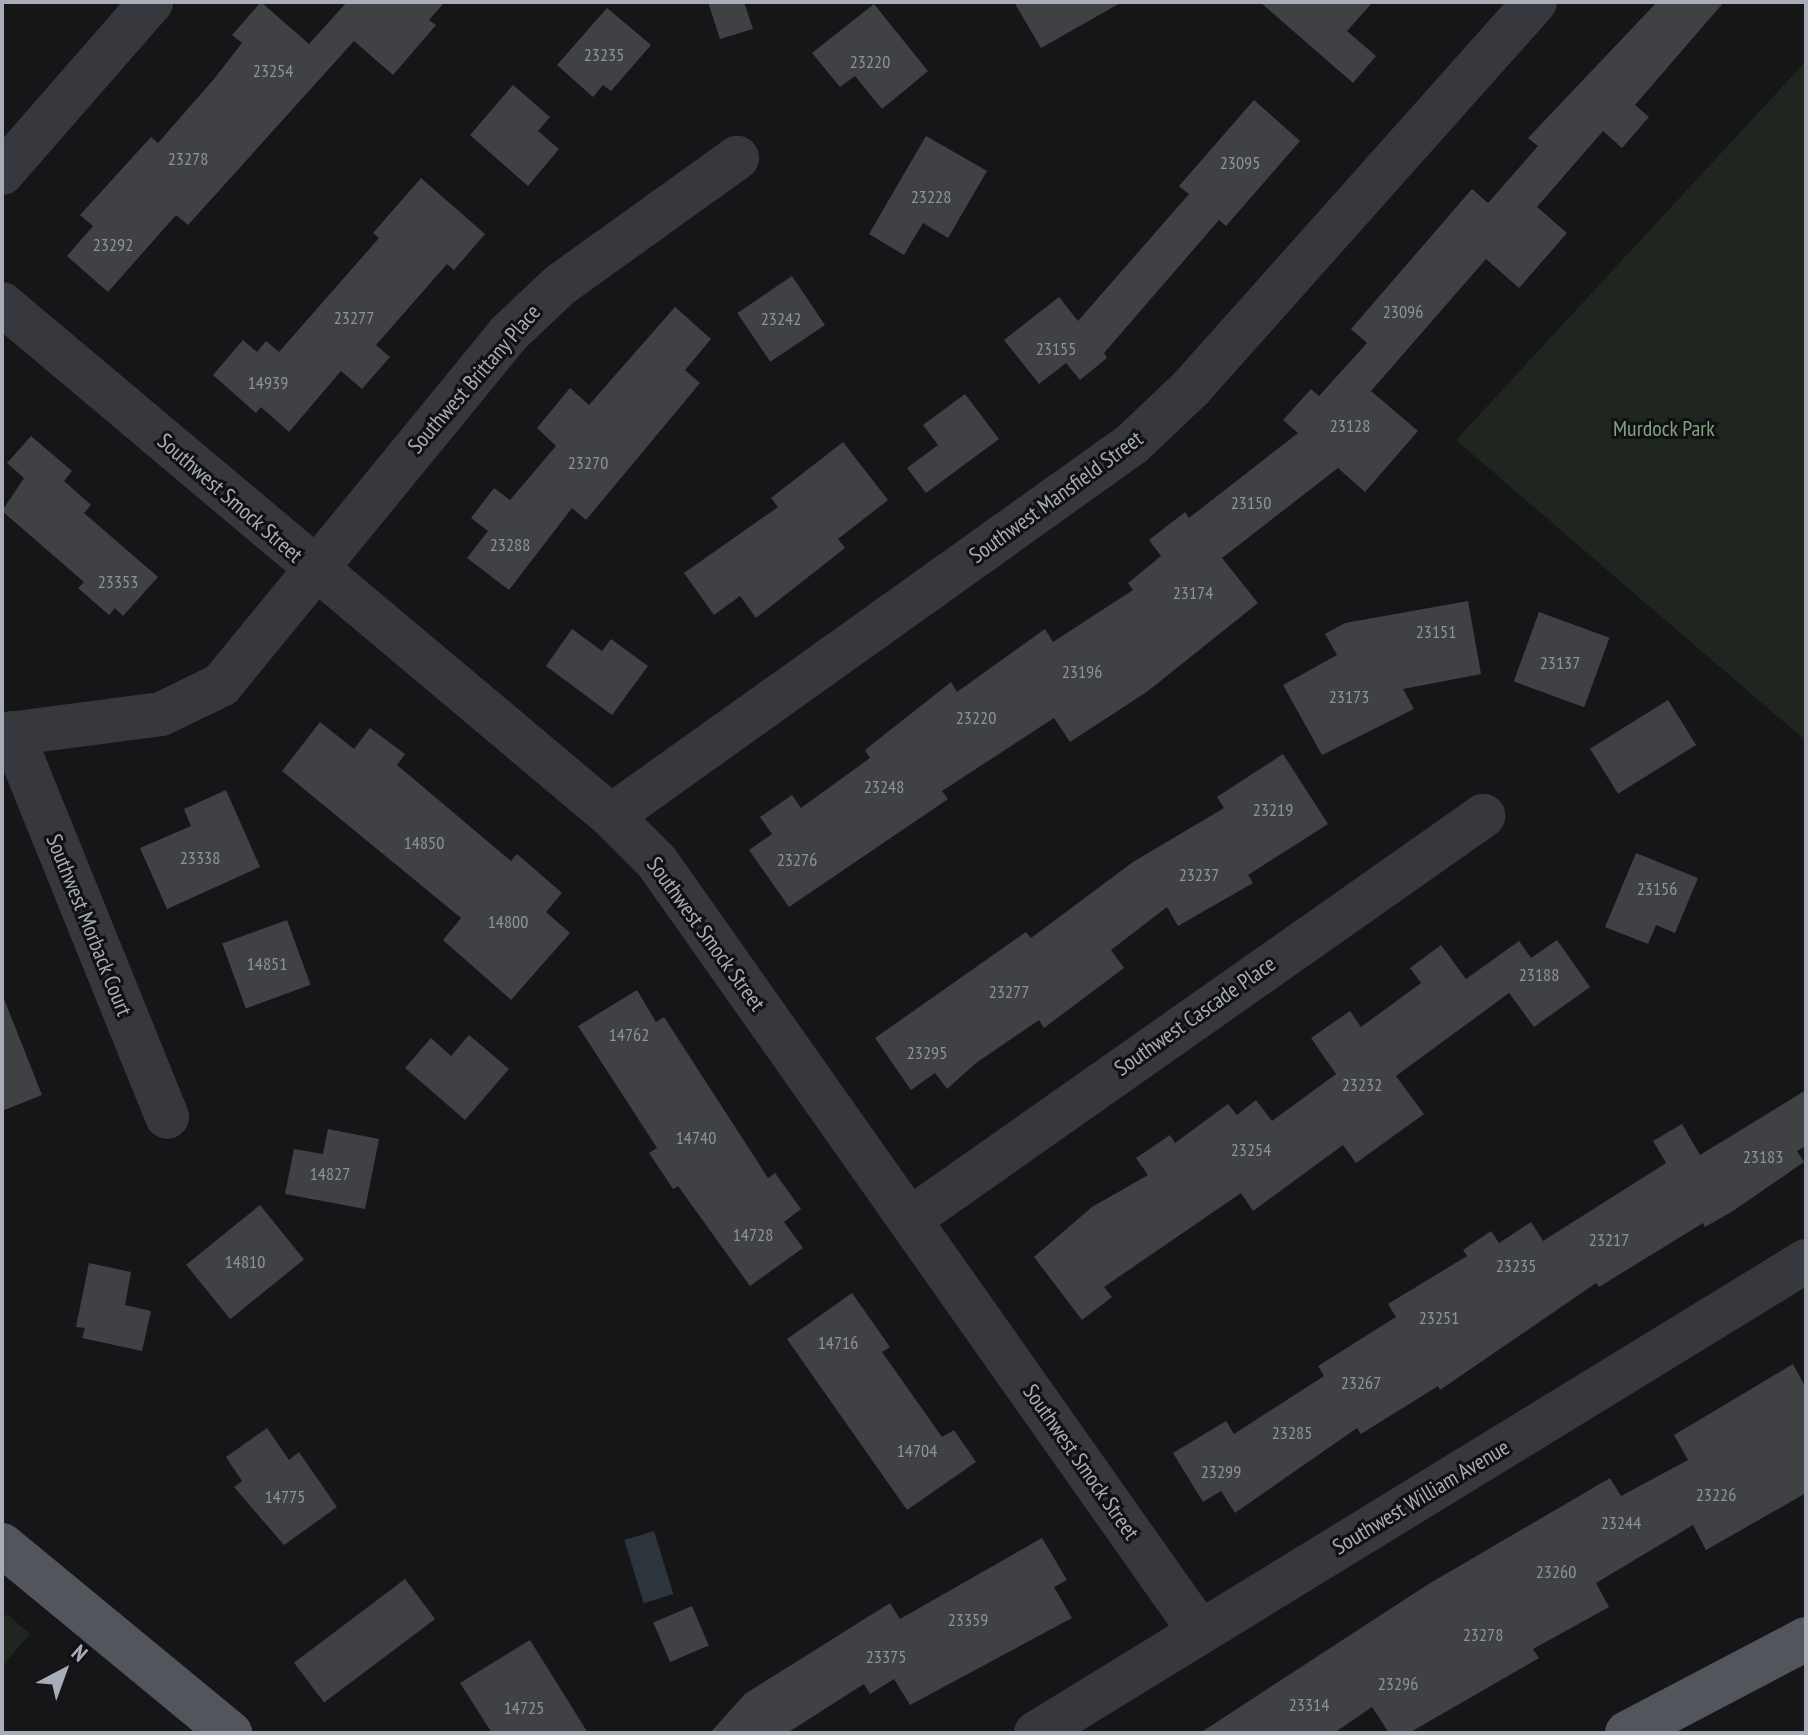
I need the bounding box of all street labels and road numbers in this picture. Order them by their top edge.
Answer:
street label: Southwest Brittany Place [402,299,546,459]
street label: Southwest Mansfield Street [964,425,1148,569]
street label: Southwest Smock Street [152,428,308,568]
street label: Southwest Morback Court [40,830,138,1020]
street label: Southwest Smock Street [641,852,771,1016]
street label: Southwest Cascade Place [1109,951,1281,1081]
street label: Southwest Smock Street [1017,1379,1145,1545]
street label: Southwest William Avenue [1328,1434,1514,1560]

